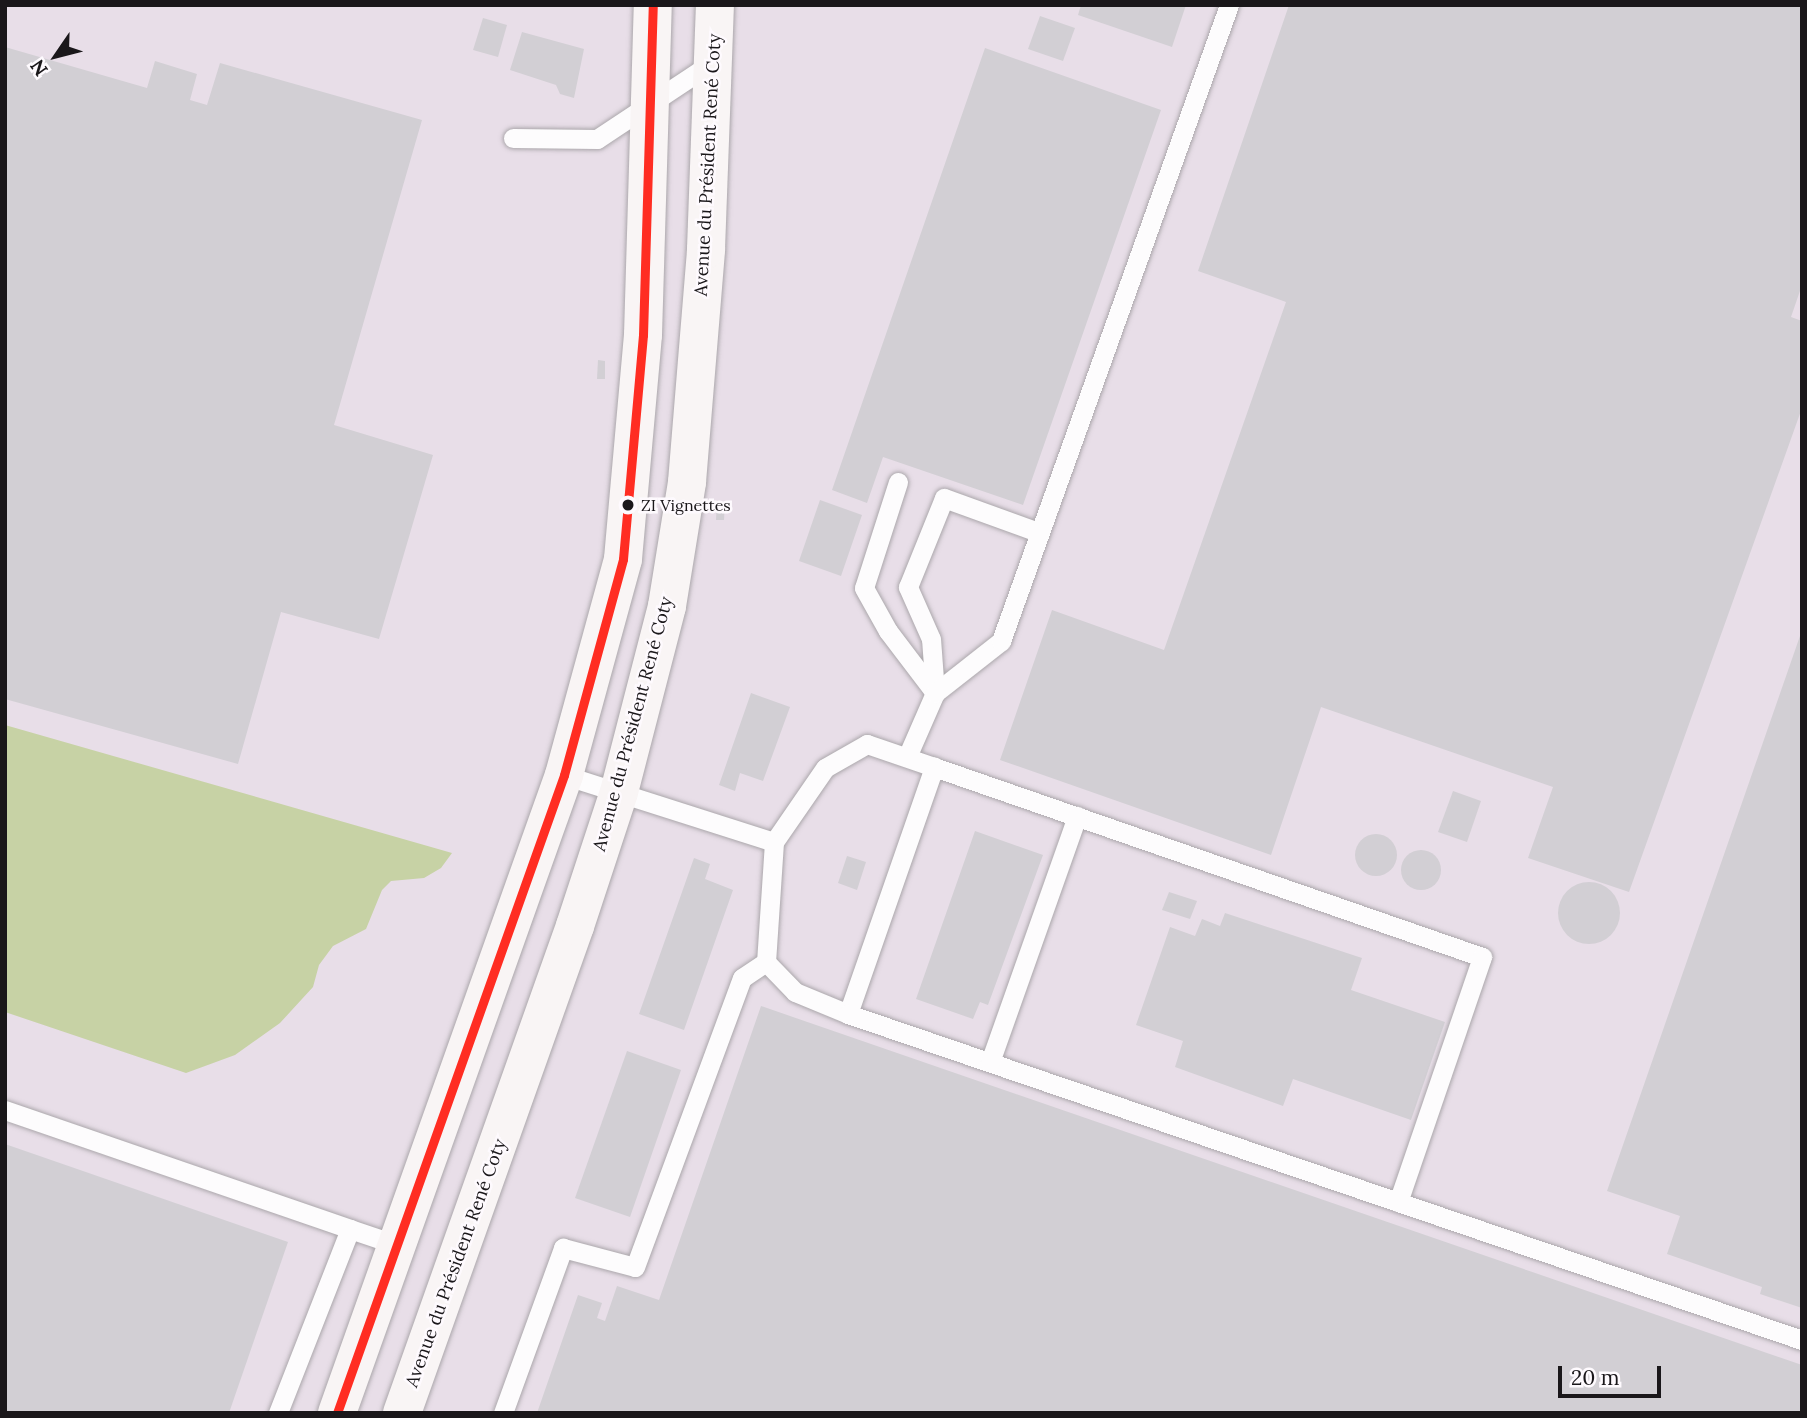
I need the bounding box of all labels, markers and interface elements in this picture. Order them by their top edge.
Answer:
north arrow [21,21,91,91]
street label: Avenue du Président René Coty [690,33,726,297]
text: N [25,55,53,81]
place label: ZI Vignettes [641,495,731,515]
marker: ZI Vignettes [621,498,635,512]
street label: Avenue du Président René Coty [589,594,677,854]
street label: Avenue du Président René Coty [401,1136,511,1390]
scale bar [1562,1352,1665,1396]
text: 20 m [1571,1364,1620,1391]

